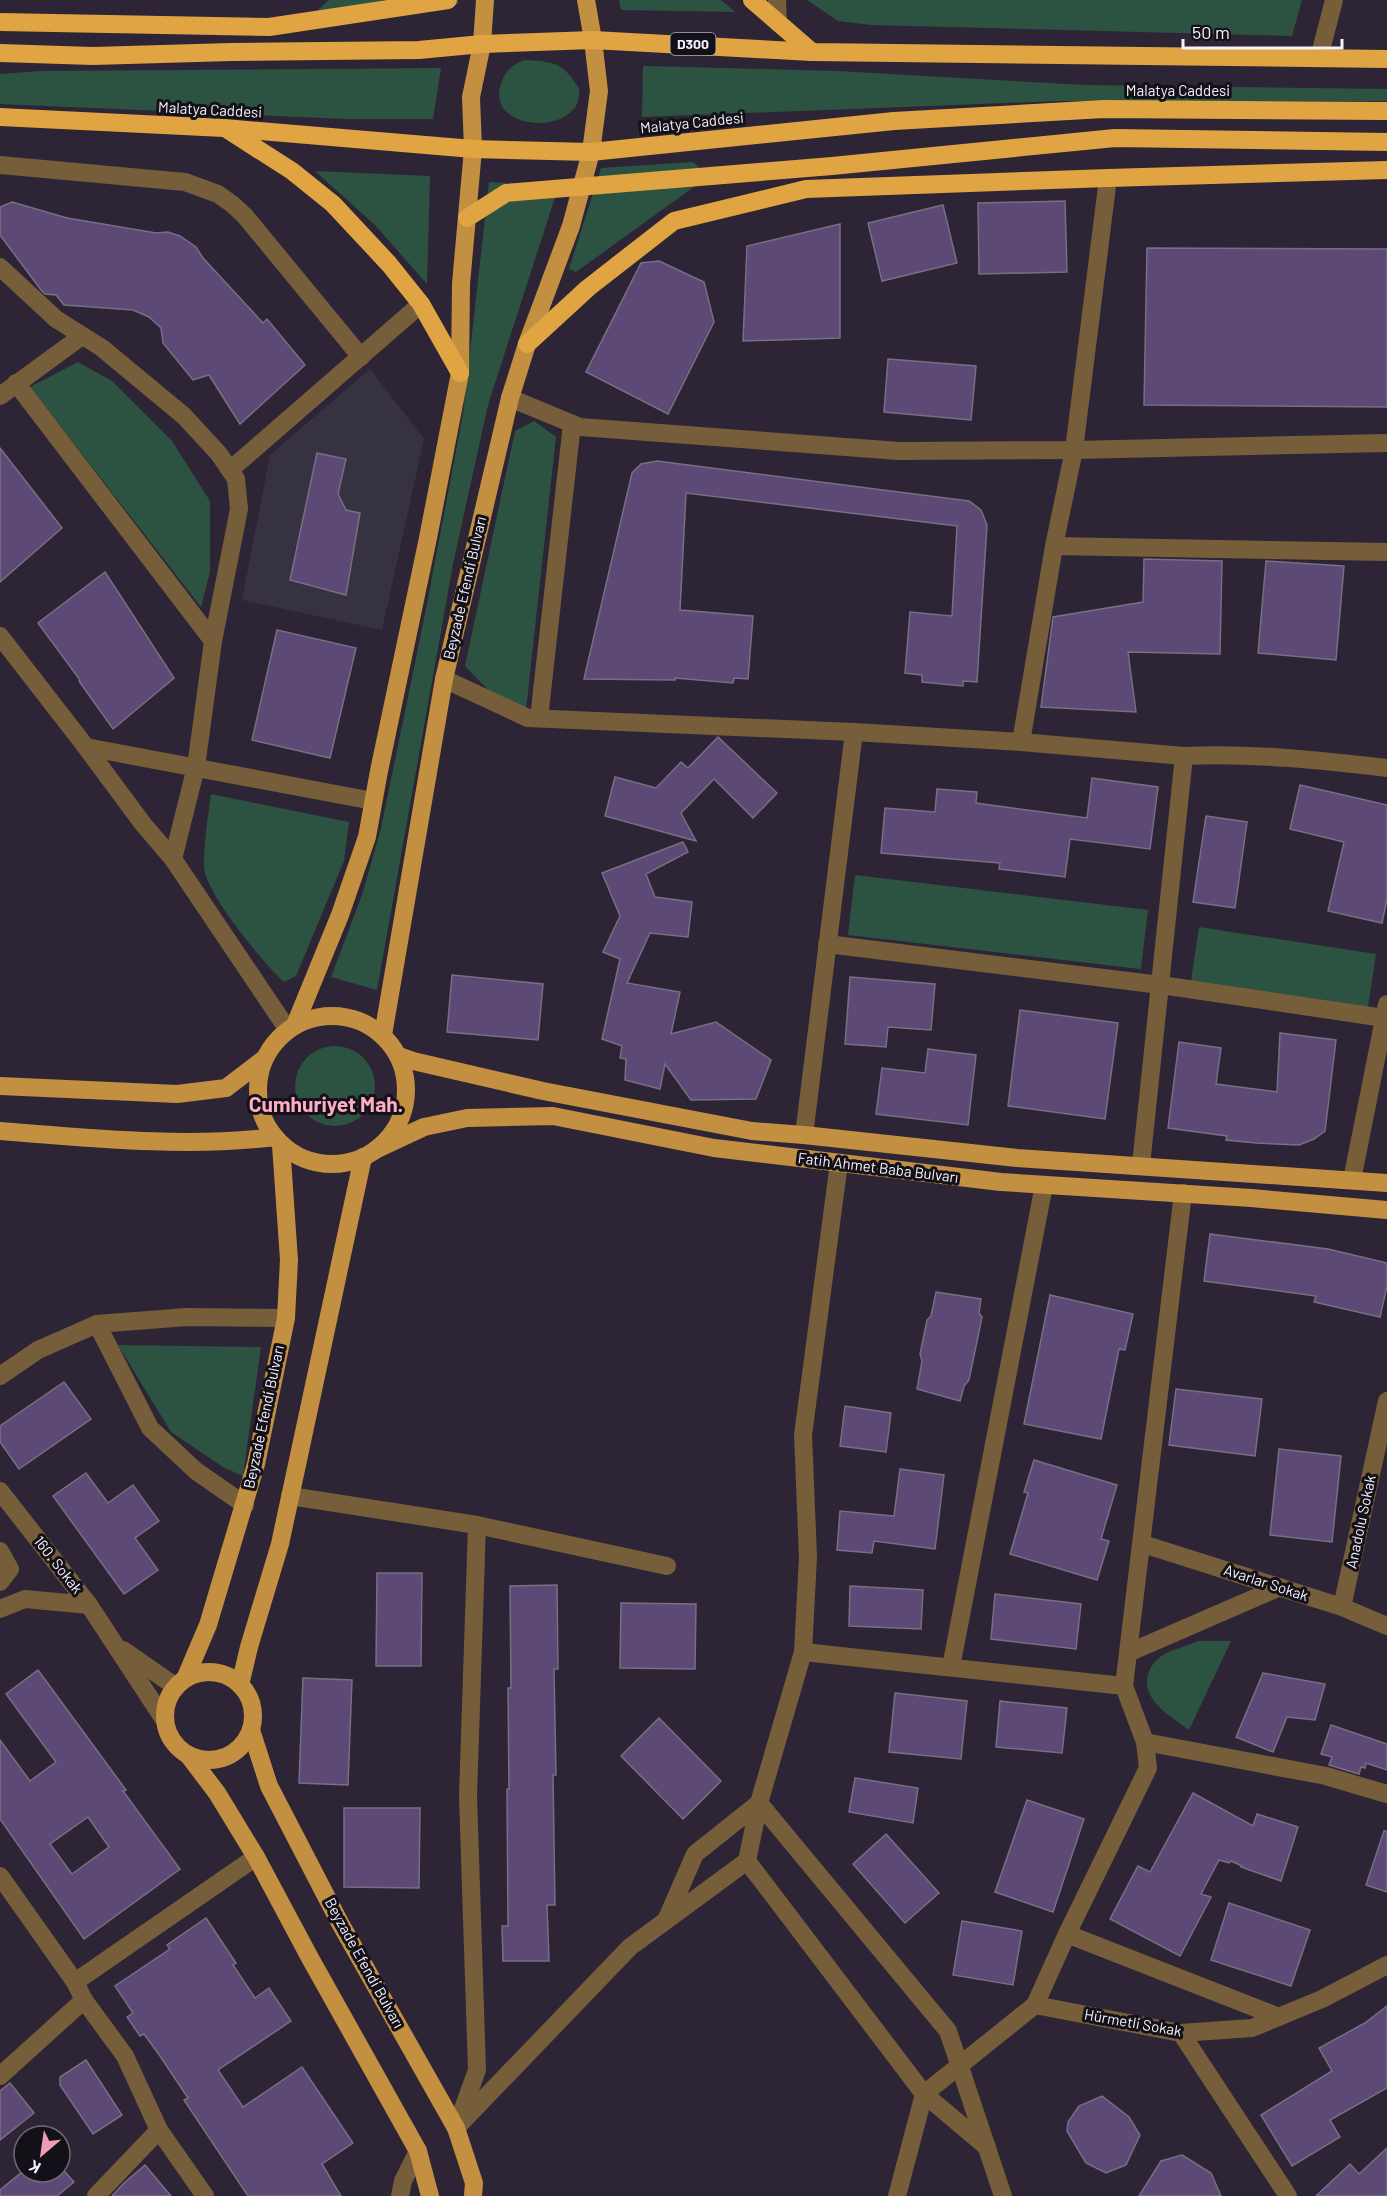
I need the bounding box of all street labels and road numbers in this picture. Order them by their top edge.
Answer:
road number: D300 [670,33,716,55]
street label: Malatya Caddesi [1126,81,1230,99]
street label: Malatya Caddesi [158,97,263,121]
street label: Malatya Caddesi [639,108,745,136]
street label: Beyzade Efendi Bulvarı [439,514,489,661]
street label: Fatih Ahmet Baba Bulvarı [797,1148,959,1186]
street label: Beyzade Efendi Bulvarı [239,1343,287,1490]
street label: Anadolu Sokak [1341,1473,1379,1570]
street label: 160. Sokak [31,1532,87,1597]
street label: Avarlar Sokak [1222,1560,1311,1604]
street label: Beyzade Efendi Bulvarı [322,1894,408,2031]
street label: Hürmetli Sokak [1083,2005,1184,2040]

